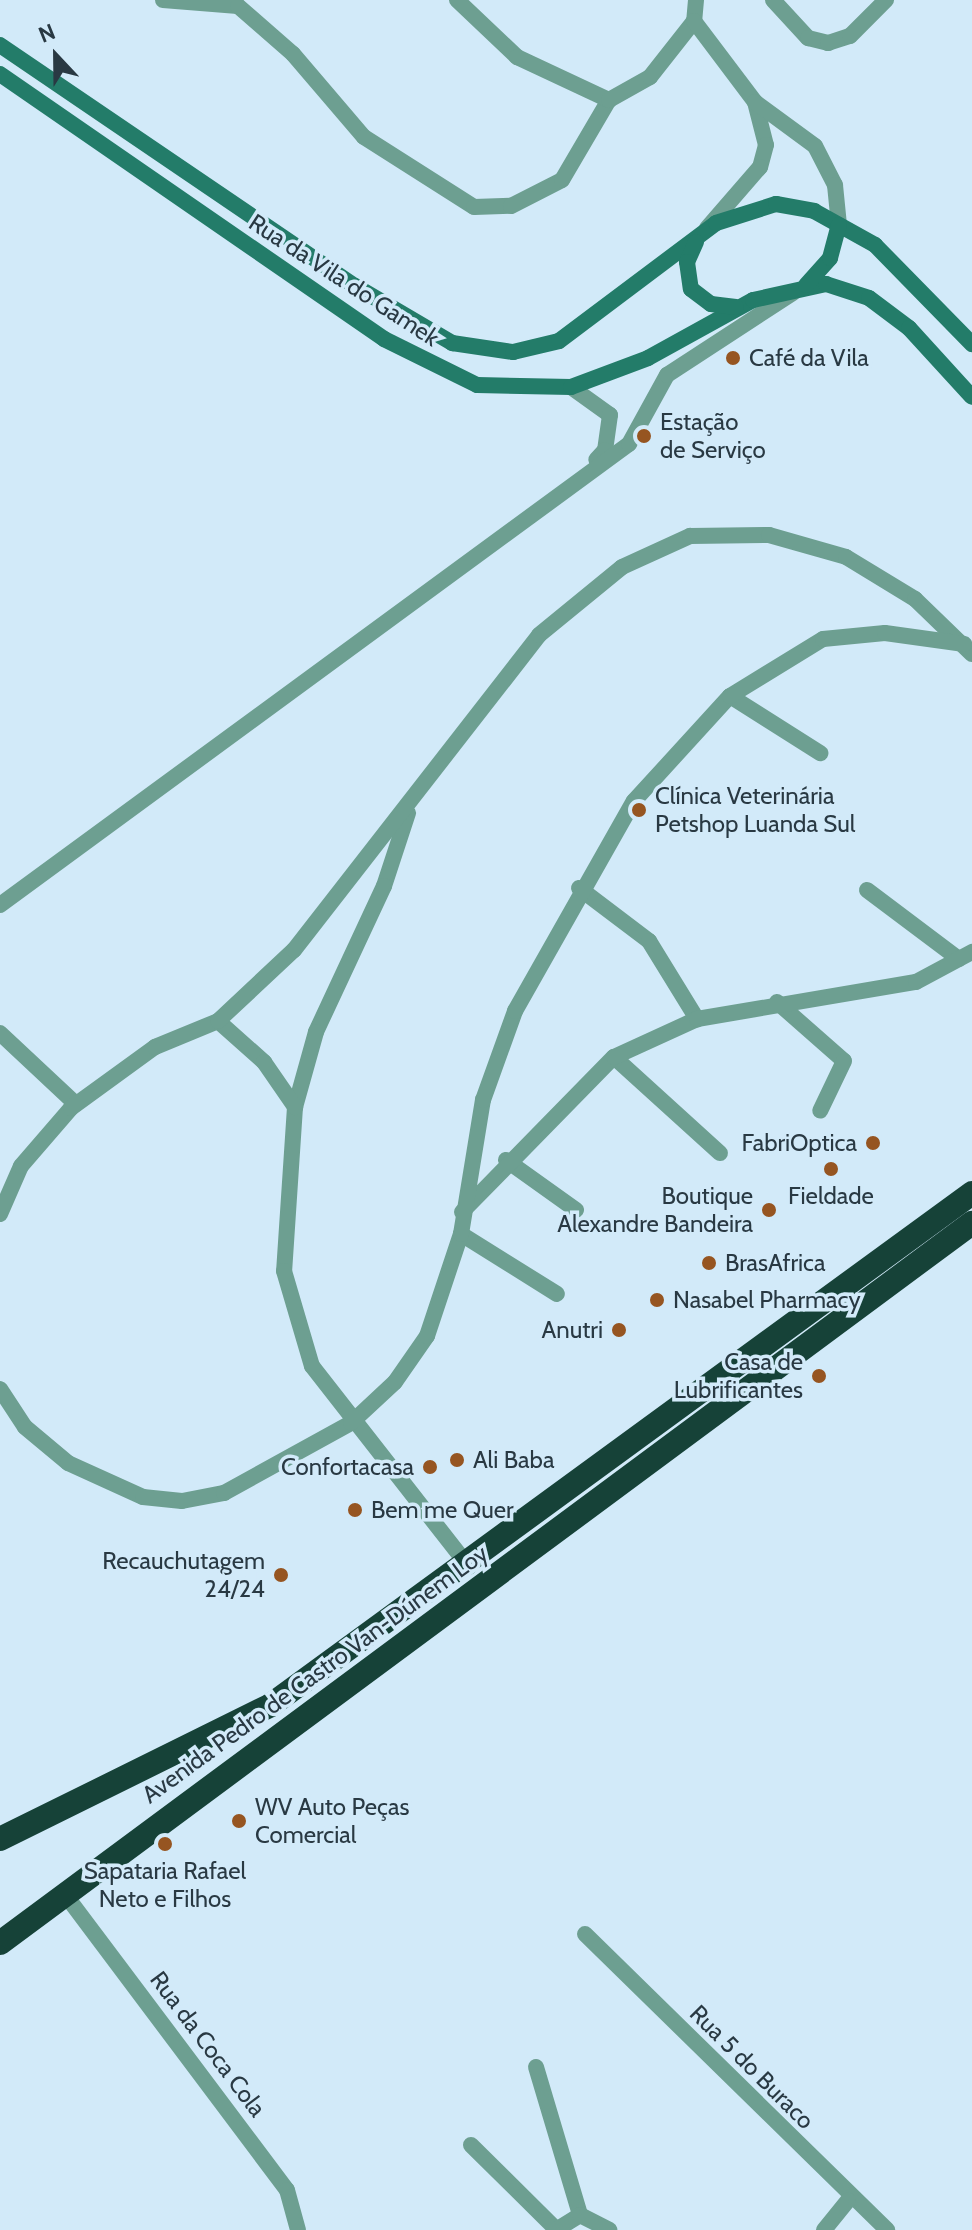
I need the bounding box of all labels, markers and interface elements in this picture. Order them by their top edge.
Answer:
north arrow [16,16,96,96]
text: N [35,18,59,49]
street label: Rua da Vila do Gamek [244,208,444,352]
place label: Café da Vila [749,344,869,372]
marker: Café da Vila [724,349,742,367]
place label: Estação de Serviço [660,408,766,464]
marker: Estação de Serviço [635,427,653,445]
place label: Clínica Veterinária Petshop Luanda Sul [655,782,855,838]
marker: Clínica Veterinária Petshop Luanda Sul [630,801,648,819]
place label: FabriOptica [741,1129,857,1157]
marker: FabriOptica [864,1134,882,1152]
marker: Fieldade [822,1160,840,1178]
place label: Boutique Alexandre Bandeira [557,1182,753,1238]
place label: Fieldade [788,1182,874,1210]
marker: Boutique Alexandre Bandeira [760,1201,778,1219]
place label: BrasAfrica [725,1249,826,1277]
marker: BrasAfrica [700,1254,718,1272]
place label: Nasabel Pharmacy [673,1286,861,1314]
marker: Nasabel Pharmacy [648,1291,666,1309]
place label: Anutri [541,1316,603,1344]
marker: Anutri [610,1321,628,1339]
place label: Casa de Lubrificantes [674,1348,803,1404]
marker: Casa de Lubrificantes [810,1367,828,1385]
place label: Ali Baba [473,1446,554,1474]
marker: Ali Baba [448,1451,466,1469]
place label: Confortacasa [281,1453,414,1481]
marker: Confortacasa [421,1458,439,1476]
place label: Bem me Quer [371,1496,514,1524]
marker: Bem me Quer [346,1501,364,1519]
street label: Avenida Pedro de Castro Van-Dúnem Loy [137,1539,493,1809]
place label: Recauchutagem 24/24 [102,1547,265,1603]
marker: Recauchutagem 24/24 [272,1566,290,1584]
place label: WV Auto Peças Comercial [255,1793,409,1849]
marker: WV Auto Peças Comercial [230,1812,248,1830]
marker: Sapataria Rafael Neto e Filhos [156,1835,174,1853]
place label: Sapataria Rafael Neto e Filhos [84,1857,246,1913]
street label: Rua da Coca Cola [144,1966,272,2122]
street label: Rua 5 do Buraco [684,1999,820,2135]

